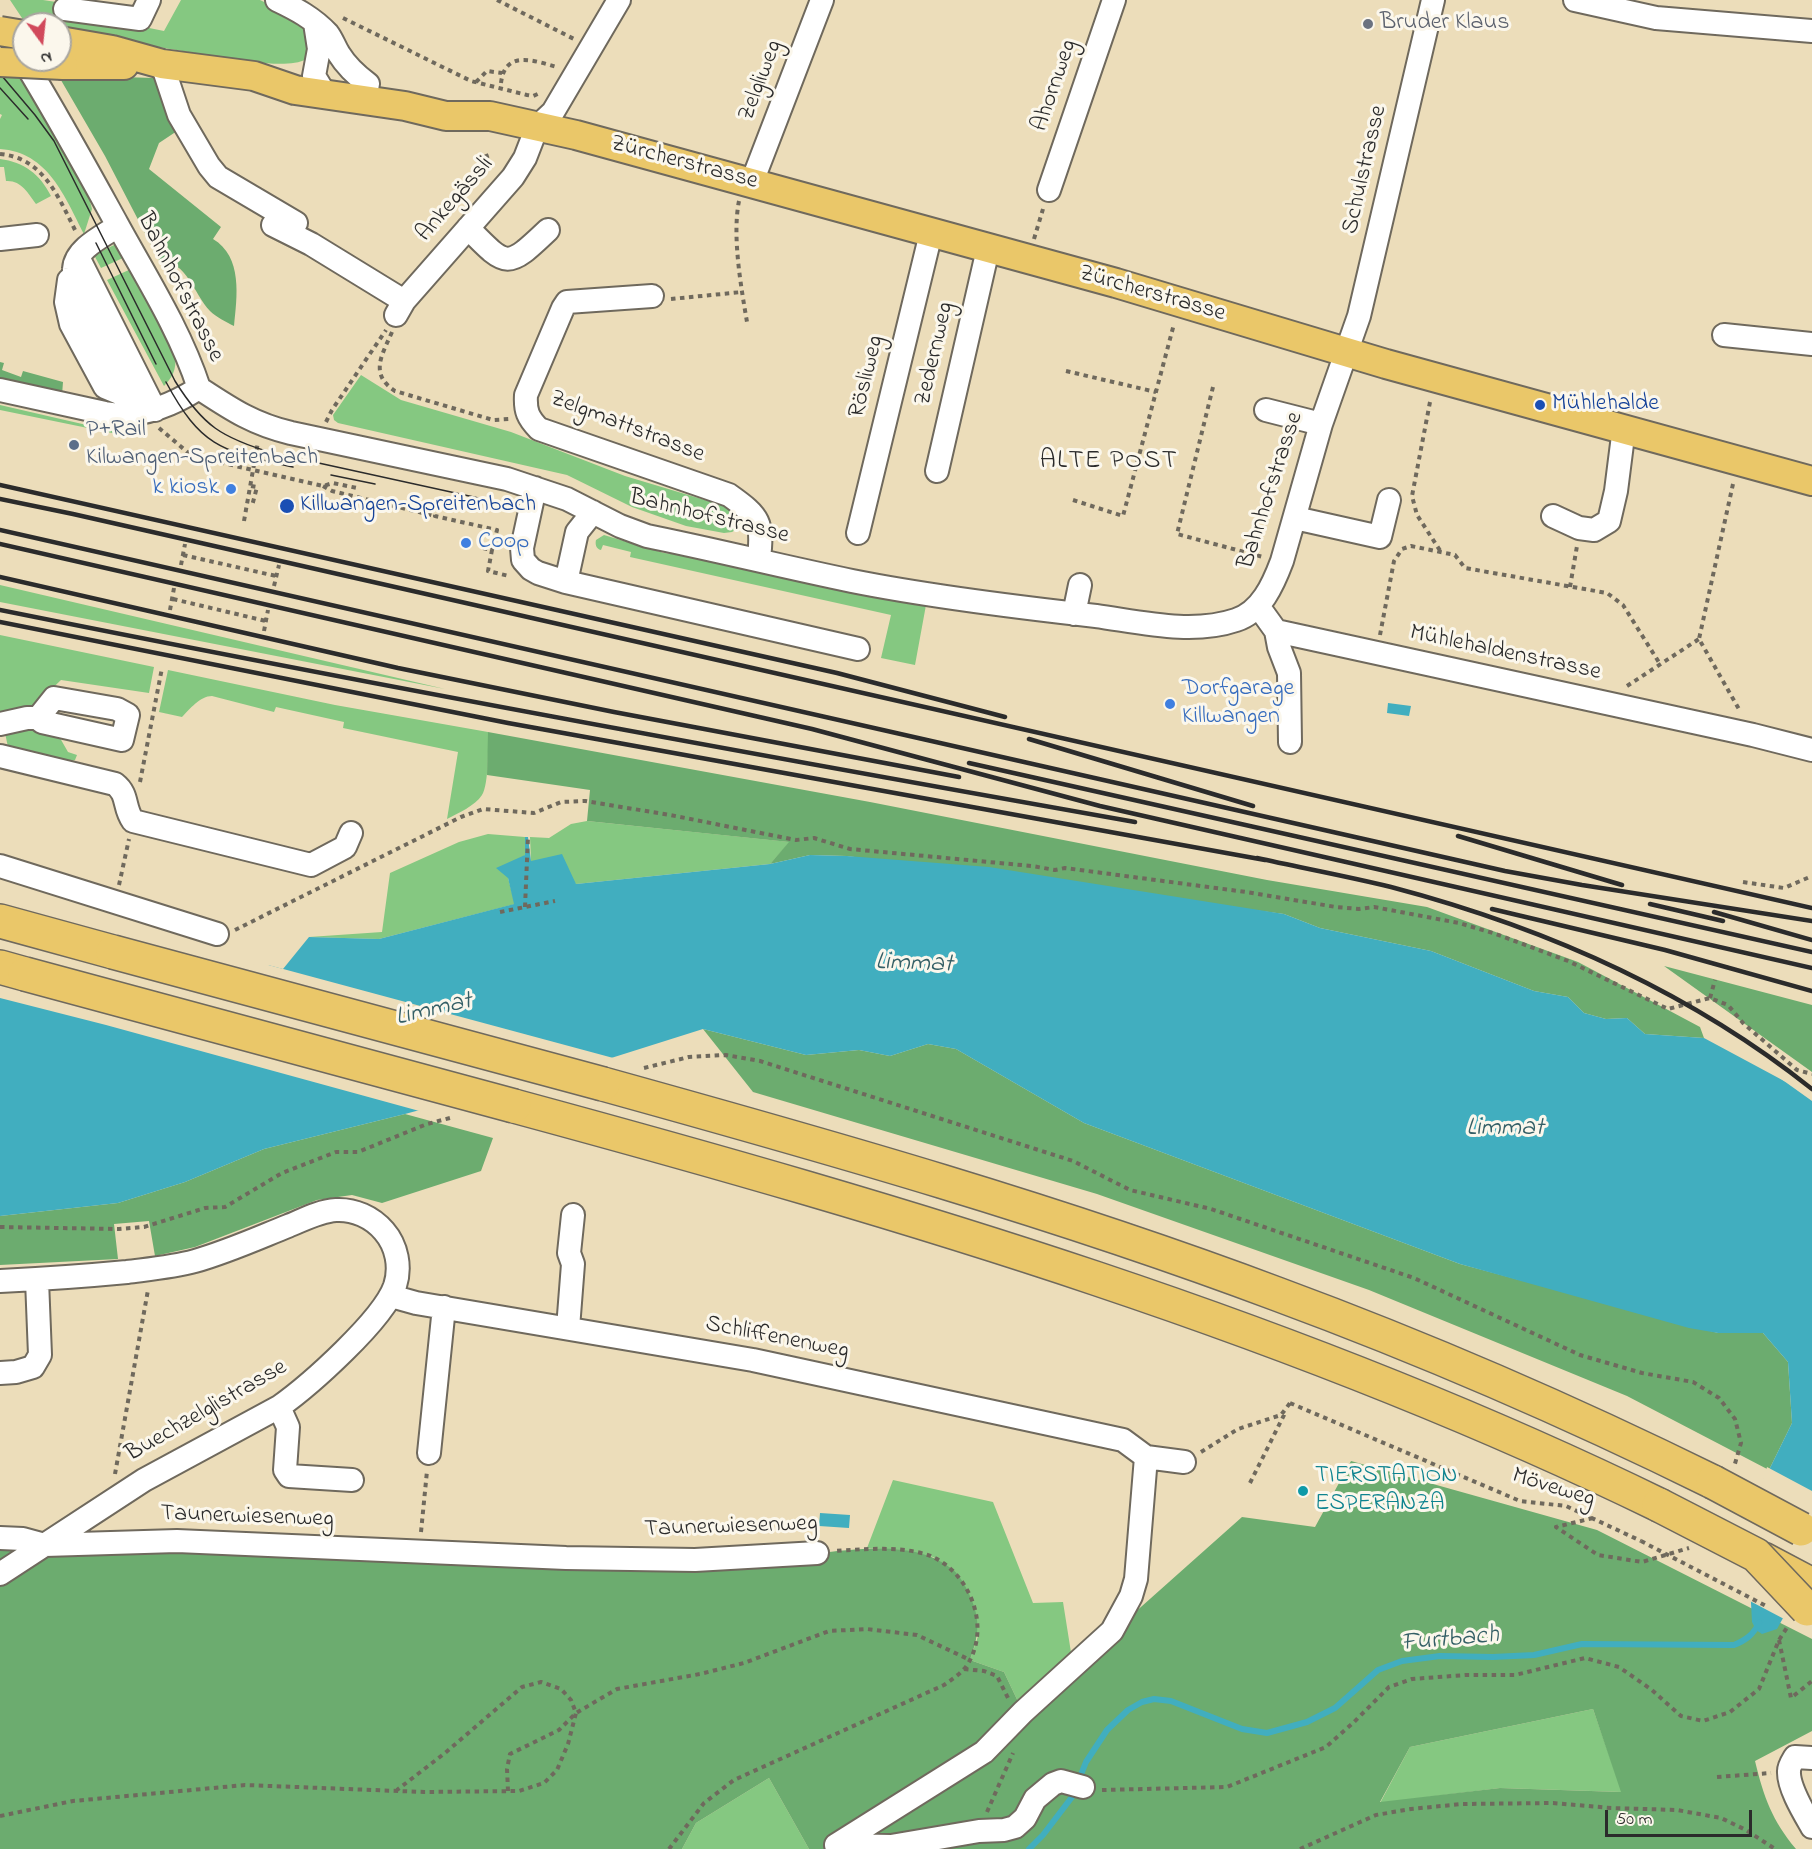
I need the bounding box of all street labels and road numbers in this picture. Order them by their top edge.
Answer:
street label: Ahornweg [1027,36,1085,136]
street label: Zelgliweg [734,37,790,125]
street label: Schulstrasse [1337,103,1395,237]
street label: Zürcherstrasse [607,131,761,197]
street label: Ankegässli [411,151,501,249]
street label: Bahnhofstrasse [129,209,229,367]
street label: Zürcherstrasse [1076,260,1228,330]
street label: Zedernweg [910,300,962,408]
street label: Rösliweg [844,333,892,421]
street label: Zelgmattstrasse [546,385,708,471]
street label: Bahnhofstrasse [1233,409,1311,573]
street label: Bahnhofstrasse [626,484,792,552]
street label: Mühlehaldenstrasse [1407,620,1603,688]
street label: Schliffenenweg [703,1311,851,1367]
street label: Buechzelglistrasse [121,1354,293,1470]
street label: Möveweg [1508,1463,1598,1515]
street label: Taunerwiesenweg [160,1501,334,1535]
street label: Taunerwiesenweg [644,1511,818,1545]

